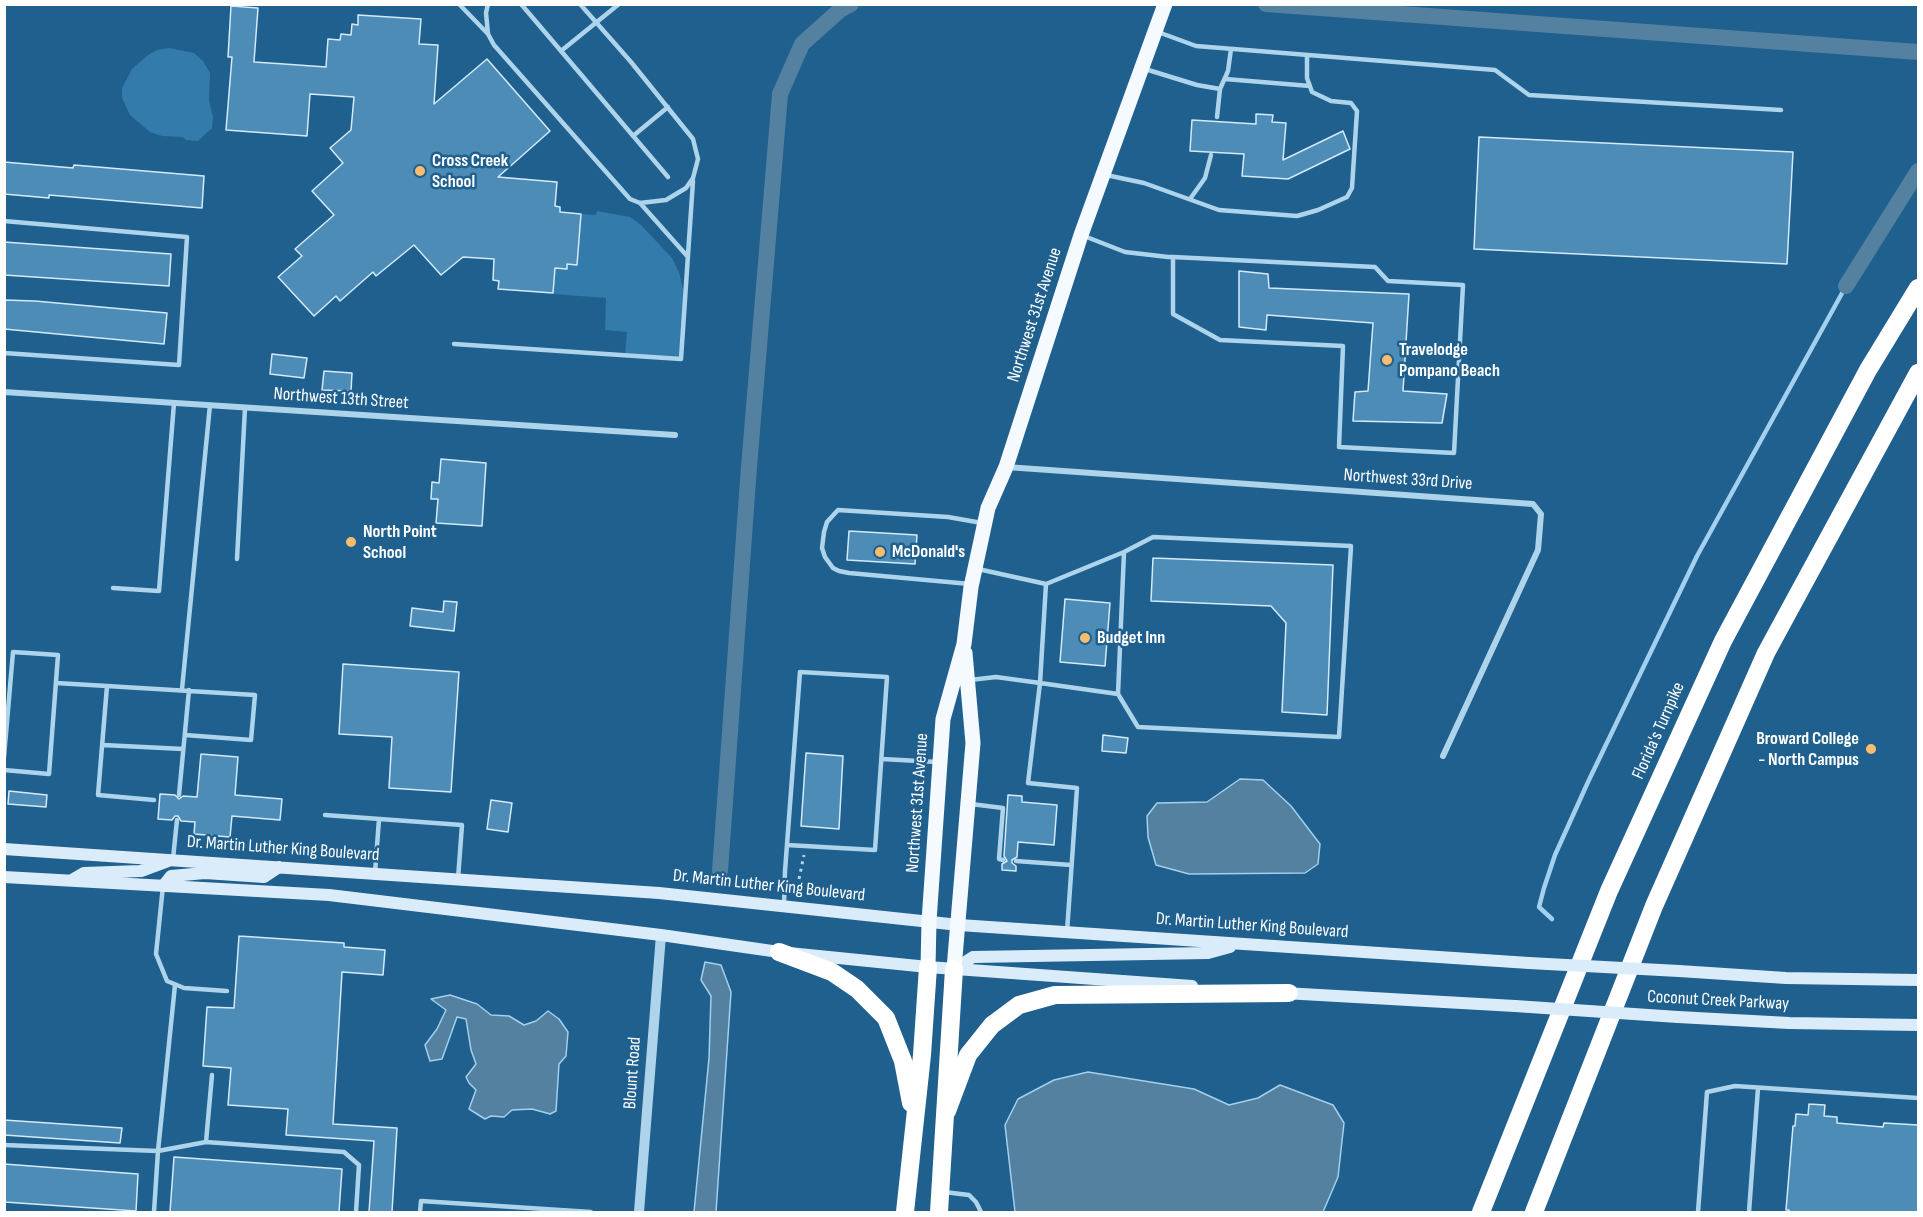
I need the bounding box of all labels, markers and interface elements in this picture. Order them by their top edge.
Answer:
place label: Cross Creek School [432,150,508,192]
marker: Cross Creek School [413,164,427,178]
street label: Northwest 31st Avenue [1003,245,1067,385]
place label: Travelodge Pompano Beach [1399,339,1500,382]
marker: Travelodge Pompano Beach [1380,353,1394,367]
street label: Northwest 13th Street [273,384,409,414]
street label: Northwest 33rd Drive [1343,465,1473,495]
place label: North Point School [363,521,437,564]
marker: North Point School [344,535,358,549]
place label: McDonald's [892,541,965,563]
marker: McDonald's [873,545,887,559]
place label: Budget Inn [1097,627,1165,649]
marker: Budget Inn [1078,631,1092,645]
street label: Florida's Turnpike [1628,679,1690,783]
place label: Broward College - North Campus [1756,728,1859,771]
street label: Northwest 31st Avenue [902,732,934,874]
marker: Broward College - North Campus [1864,742,1878,756]
street label: Dr. Martin Luther King Boulevard [186,831,380,867]
street label: Dr. Martin Luther King Boulevard [672,865,866,907]
street label: Dr. Martin Luther King Boulevard [1155,908,1349,944]
street label: Coconut Creek Parkway [1647,987,1789,1015]
street label: Blount Road [620,1036,646,1110]

